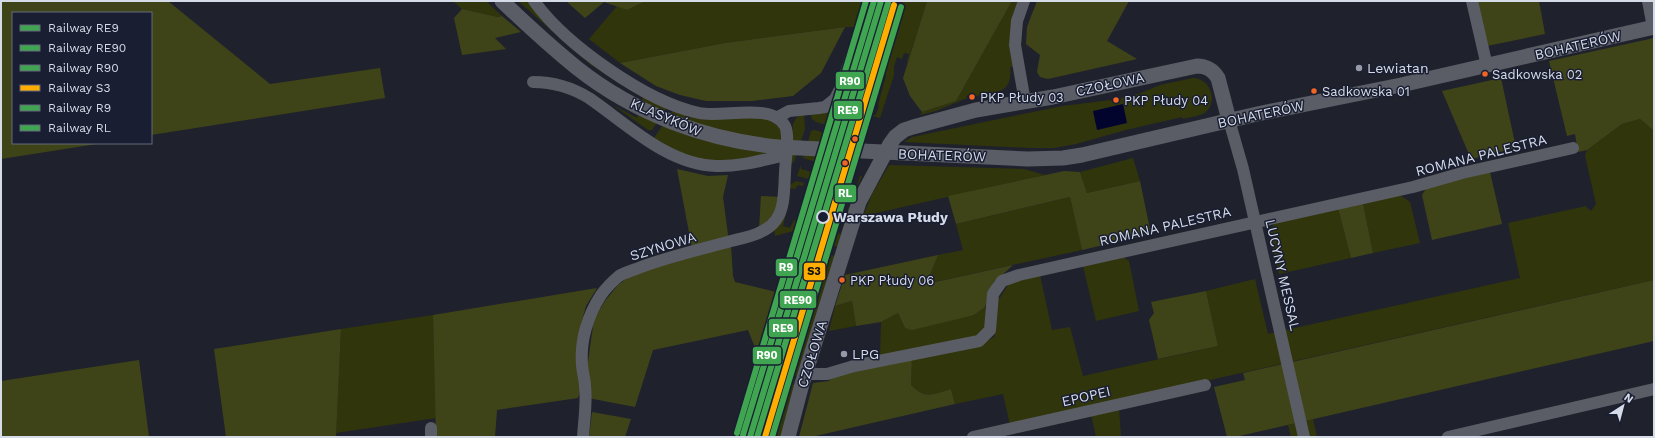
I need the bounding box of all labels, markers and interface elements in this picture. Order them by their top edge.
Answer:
legend [12,12,152,144]
text: Railway RE9 [48,21,119,35]
street label: BOHATERÓW [1533,27,1623,63]
text: Railway RE90 [48,41,126,55]
place label: Lewiatan [1367,60,1429,76]
text: Railway R90 [48,61,119,75]
marker: Lewiatan [1354,63,1364,73]
place label: Sadkowska 02 [1492,67,1582,82]
street label: CZOŁOWA [1074,69,1146,99]
marker: Sadkowska 02 [1480,69,1490,79]
line badge: R90 [835,71,865,90]
text: R90 [839,75,861,88]
text: Railway S3 [48,81,110,95]
place label: Sadkowska 01 [1322,84,1410,99]
marker: Sadkowska 01 [1309,86,1319,96]
place label: PKP Płudy 03 [980,90,1064,105]
marker: PKP Płudy 03 [967,92,977,102]
place label: PKP Płudy 04 [1124,93,1208,108]
street label: KLASYKÓW [628,95,704,139]
marker: PKP Płudy 04 [1111,95,1121,105]
street label: BOHATERÓW [1216,97,1306,131]
line badge: RE9 [833,100,863,120]
text: Railway R9 [48,101,111,115]
text: RE9 [837,104,859,117]
text: Railway RL [48,121,111,135]
street label: ROMANA PALESTRA [1414,131,1548,179]
unlabelled marker [850,134,860,144]
street label: BOHATERÓW [898,145,986,165]
unlabelled marker [840,158,850,168]
line badge: RL [834,184,857,203]
text: RL [838,187,852,200]
street label: ROMANA PALESTRA [1098,203,1232,249]
place label: Warszawa Płudy [833,209,948,225]
marker: Warszawa Płudy [816,210,830,224]
street label: LUCYNY MESSAL [1262,218,1304,332]
street label: SZYNOWA [628,228,698,264]
line badge: R9 [775,258,798,277]
text: R9 [779,261,793,274]
line badge: S3 [803,262,826,281]
text: S3 [807,265,821,278]
place label: PKP Płudy 06 [850,273,934,288]
marker: PKP Płudy 06 [837,275,847,285]
line badge: RE90 [779,290,817,309]
text: RE90 [784,294,812,307]
line badge: RE9 [768,318,798,338]
street label: CZOŁOWA [794,318,830,390]
text: RE9 [772,322,794,335]
line badge: R90 [752,346,782,365]
place label: LPG [852,346,879,362]
text: R90 [756,349,778,362]
marker: LPG [839,349,849,359]
street label: EPOPEI [1060,383,1112,409]
north arrow [1603,386,1643,426]
text: N [1621,391,1636,406]

